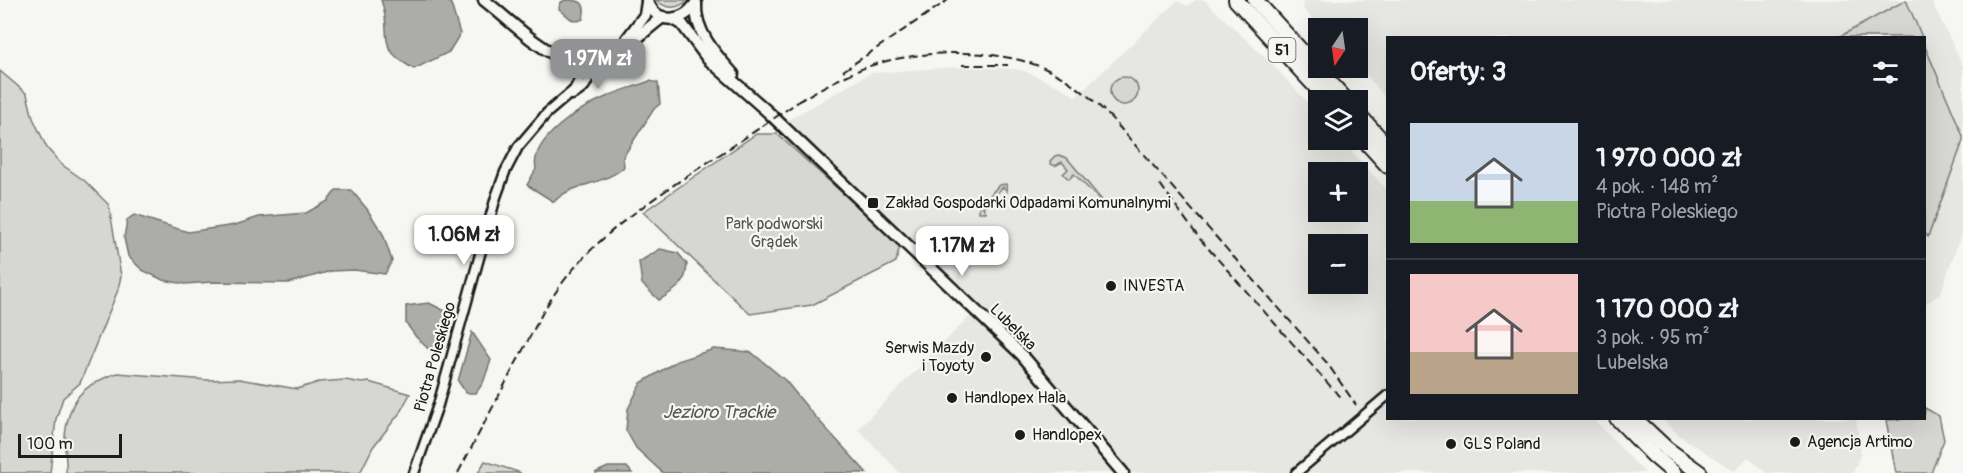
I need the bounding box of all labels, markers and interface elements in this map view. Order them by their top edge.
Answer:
north arrow [1308,18,1368,78]
map controls [1308,18,1368,294]
road number: 51 [1268,38,1296,62]
pin: 1.97M zł [536,39,660,90]
text: 1.97M zł [564,46,632,71]
text: Oferty: 3 [1410,56,1506,88]
icon: filters [1869,56,1902,89]
button: layers [1308,90,1368,150]
text: 1 970 000 zł [1596,142,1741,174]
icon: home [1458,147,1530,219]
button: + [1308,162,1368,222]
text: 4 pok. · 148 m² [1596,174,1718,199]
place label: Zakład Gospodarki Odpadami Komunalnymi [885,193,1171,213]
marker: Zakład Gospodarki Odpadami Komunalnymi [866,196,880,210]
text: Piotra Poleskiego [1596,199,1738,224]
park label: Park podworski Grądek [725,214,823,252]
pin: 1.06M zł [402,215,526,266]
text: 1.06M zł [428,222,500,247]
pin: 1.17M zł [900,226,1024,277]
text: 1.17M zł [930,233,994,258]
button: − [1308,234,1368,294]
place label: INVESTA [1123,276,1184,296]
marker: INVESTA [1104,279,1118,293]
text: 1 170 000 zł [1596,293,1738,325]
icon: home [1458,298,1530,370]
street label: Piotra Poleskiego [410,299,460,414]
street label: Lubelska [985,299,1041,355]
text: 3 pok. · 95 m² [1596,325,1710,350]
place label: Serwis Mazdy i Toyoty [885,338,974,376]
marker: Serwis Mazdy i Toyoty [979,350,993,364]
text: Lubelska [1596,350,1668,375]
place label: Handlopex Hala [964,388,1066,408]
marker: Handlopex Hala [945,391,959,405]
water label: Jezioro Trackie [663,401,777,424]
place label: Handlopex [1032,425,1102,445]
marker: Handlopex [1013,428,1027,442]
scale bar [18,431,122,458]
place label: Agencja Artimo [1807,432,1913,452]
text: 100 m [27,434,73,454]
place label: GLS Poland [1463,434,1541,454]
marker: Agencja Artimo [1788,435,1802,449]
marker: GLS Poland [1444,437,1458,451]

